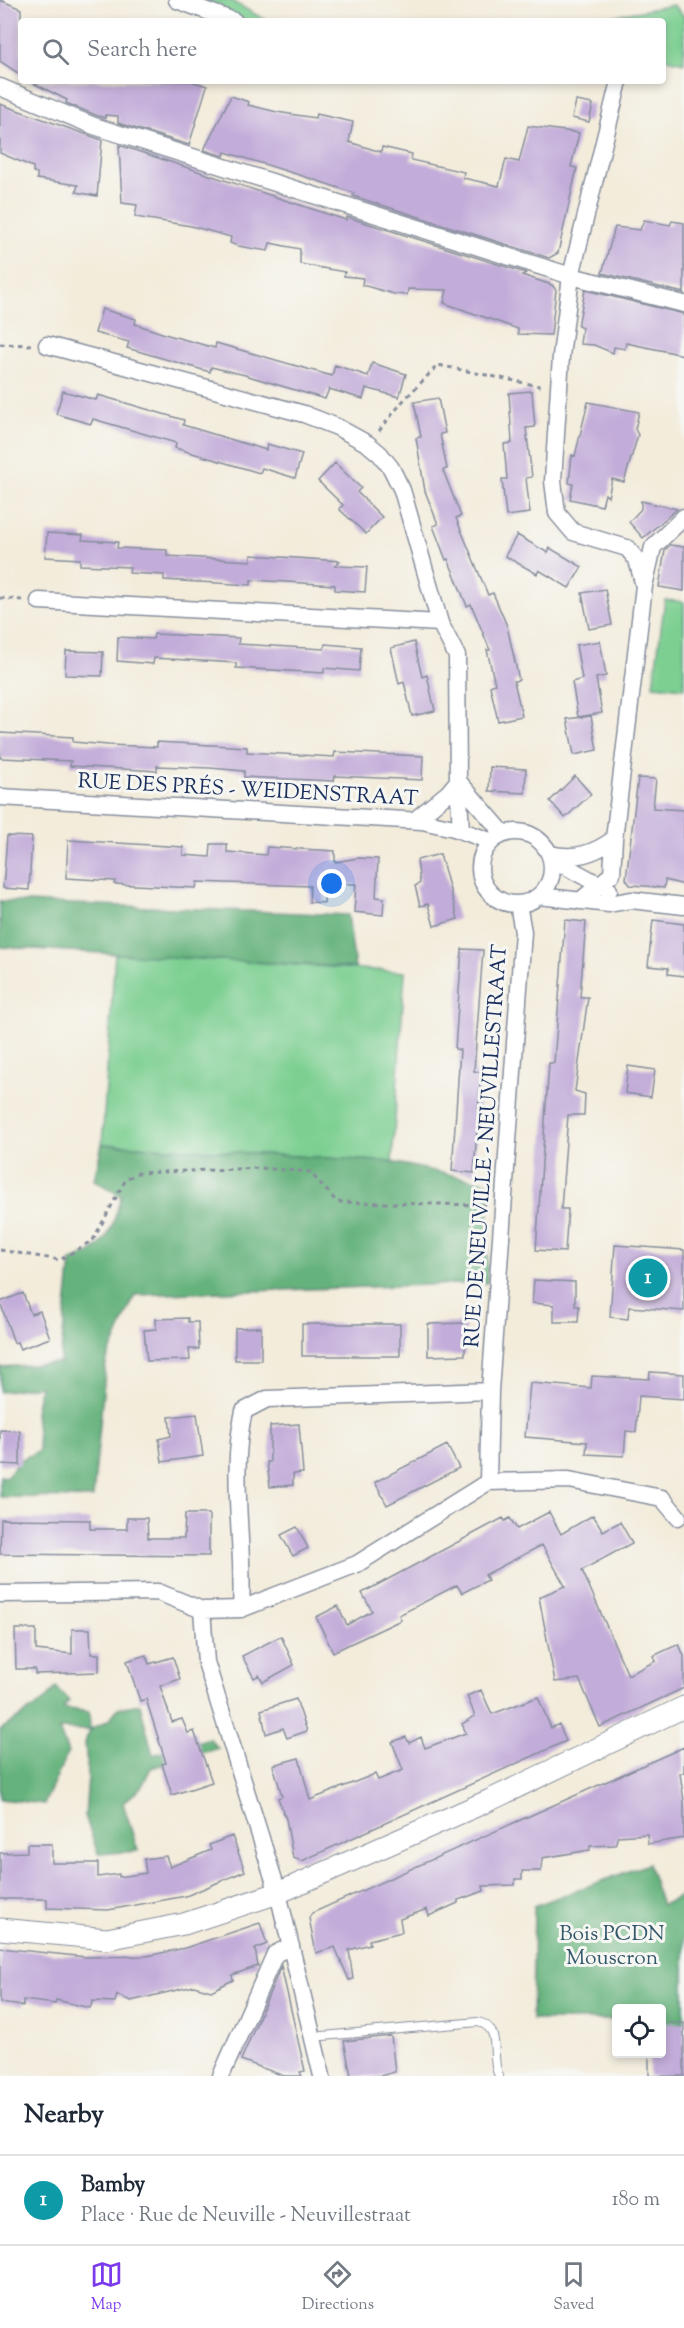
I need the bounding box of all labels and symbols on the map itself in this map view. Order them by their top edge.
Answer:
street label: RUE DES PRÉS - WEIDENSTRAAT [77,767,419,815]
your location [317,869,346,898]
street label: RUE DE NEUVILLE - NEUVILLESTRAAT [458,943,516,1349]
pin: 1 [628,1256,668,1300]
park label: Bois PCDN Mouscron [559,1920,665,1974]

